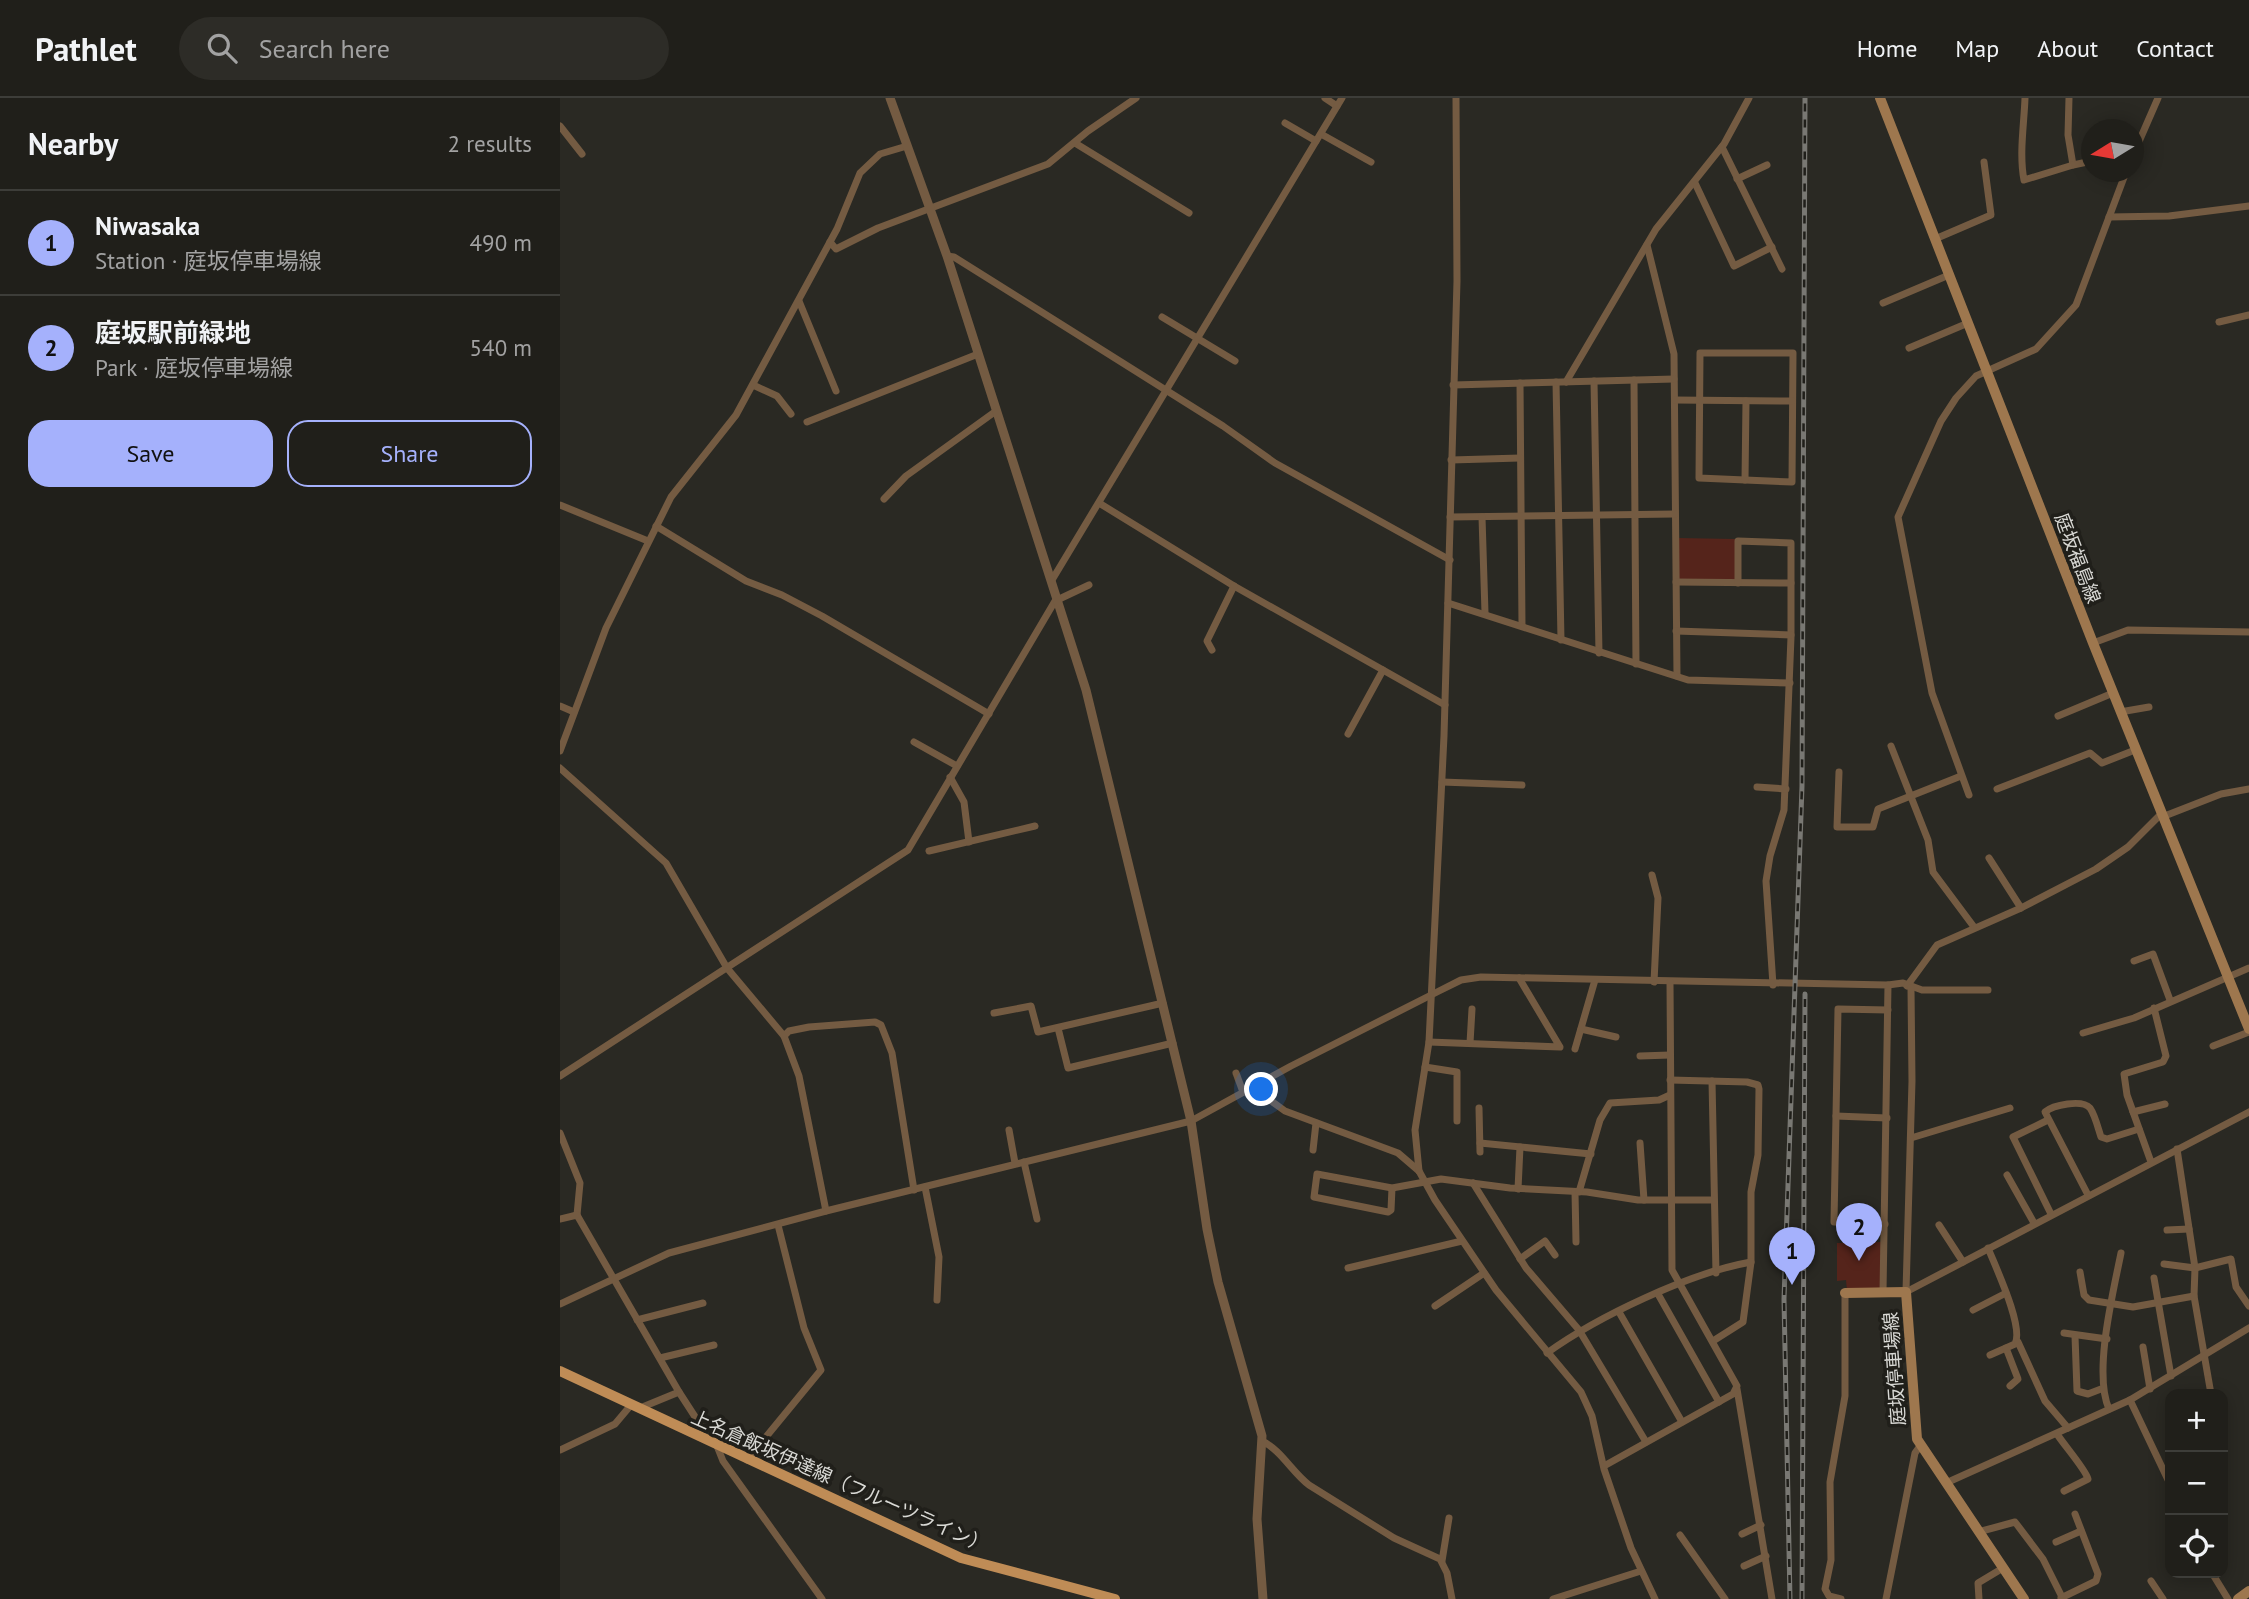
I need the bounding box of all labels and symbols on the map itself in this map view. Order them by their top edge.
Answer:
north arrow [2081,119,2144,182]
street label: 庭坂福島線 [2050,509,2106,607]
your location [1244,1072,1278,1106]
pin: 2 [1836,1203,1882,1261]
pin: 1 [1769,1227,1815,1285]
street label: 庭坂停車場線 [1878,1311,1910,1427]
street label: 上名倉飯坂伊達線（フルーツライン） [688,1404,992,1558]

